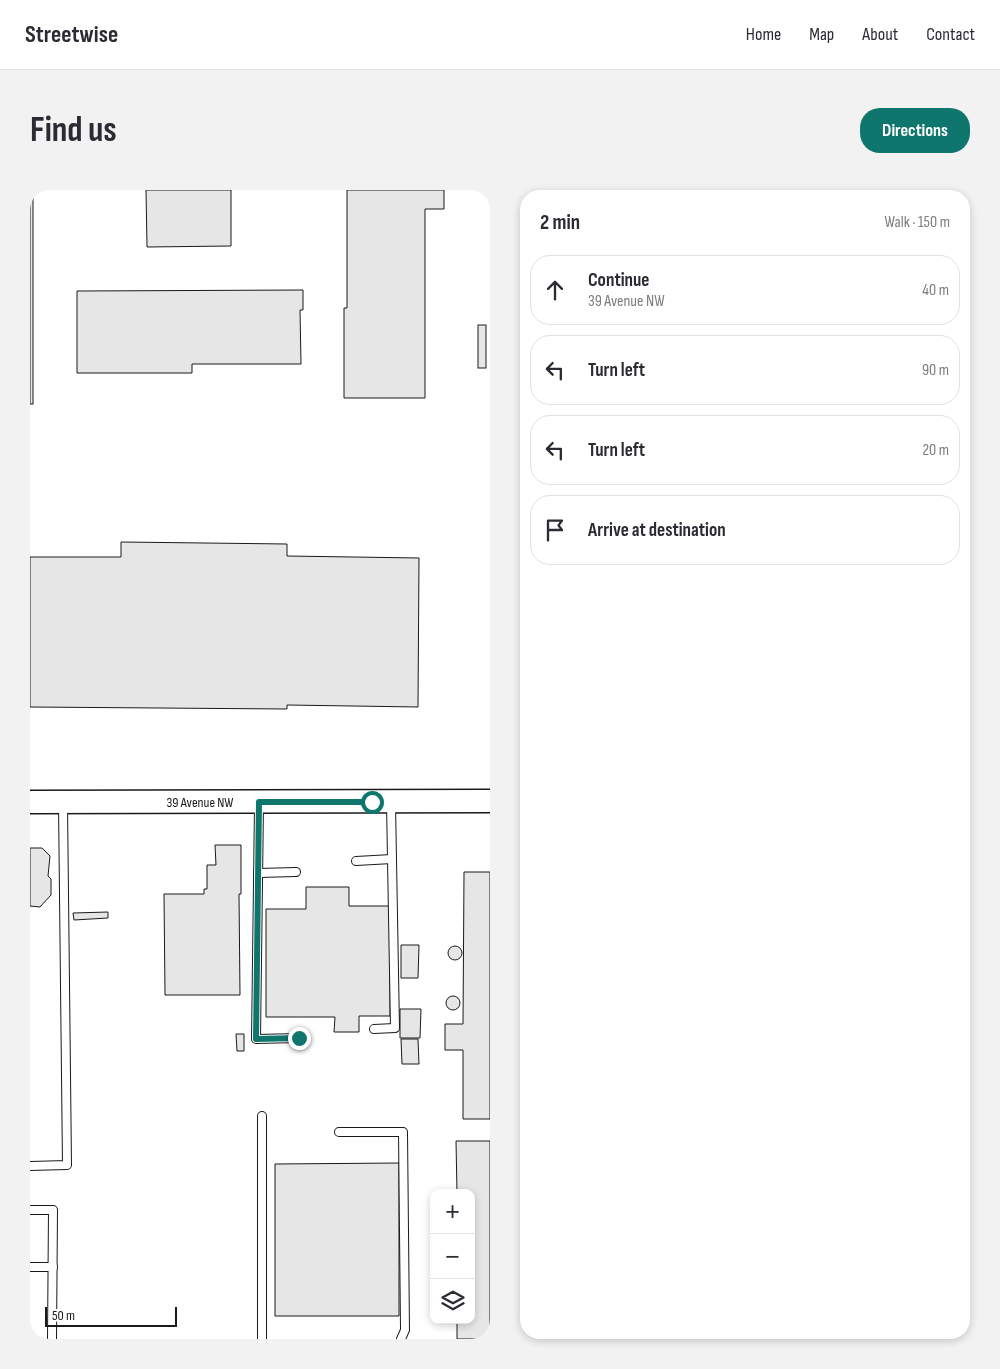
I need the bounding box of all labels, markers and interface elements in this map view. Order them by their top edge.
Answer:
text: Streetwise [25,20,118,49]
text: Home [746,24,781,45]
text: Map [809,24,834,45]
text: About [862,24,898,45]
text: Contact [926,24,975,45]
button: Directions [860,108,970,153]
text: Find us [30,109,117,152]
text: 2 min [540,210,580,235]
text: Walk · 150 m [885,213,950,232]
text: Continue [588,269,649,292]
icon: ahead [541,276,569,304]
text: 40 m [922,281,949,300]
text: 39 Avenue NW [588,292,665,311]
icon: left [541,356,569,384]
text: Turn left [588,359,645,382]
text: 90 m [922,361,949,380]
icon: left [541,436,569,464]
text: Turn left [588,439,645,462]
text: 20 m [922,441,949,460]
icon: arrive [541,516,569,544]
text: Arrive at destination [588,519,726,542]
route start [361,791,384,814]
street label: 39 Avenue NW [166,794,234,811]
route end [288,1027,311,1050]
map controls [430,1189,475,1324]
button: + [430,1189,475,1234]
button: − [430,1234,475,1279]
button: layers [430,1279,475,1324]
scale bar [45,1304,178,1327]
text: 50 m [52,1307,75,1324]

